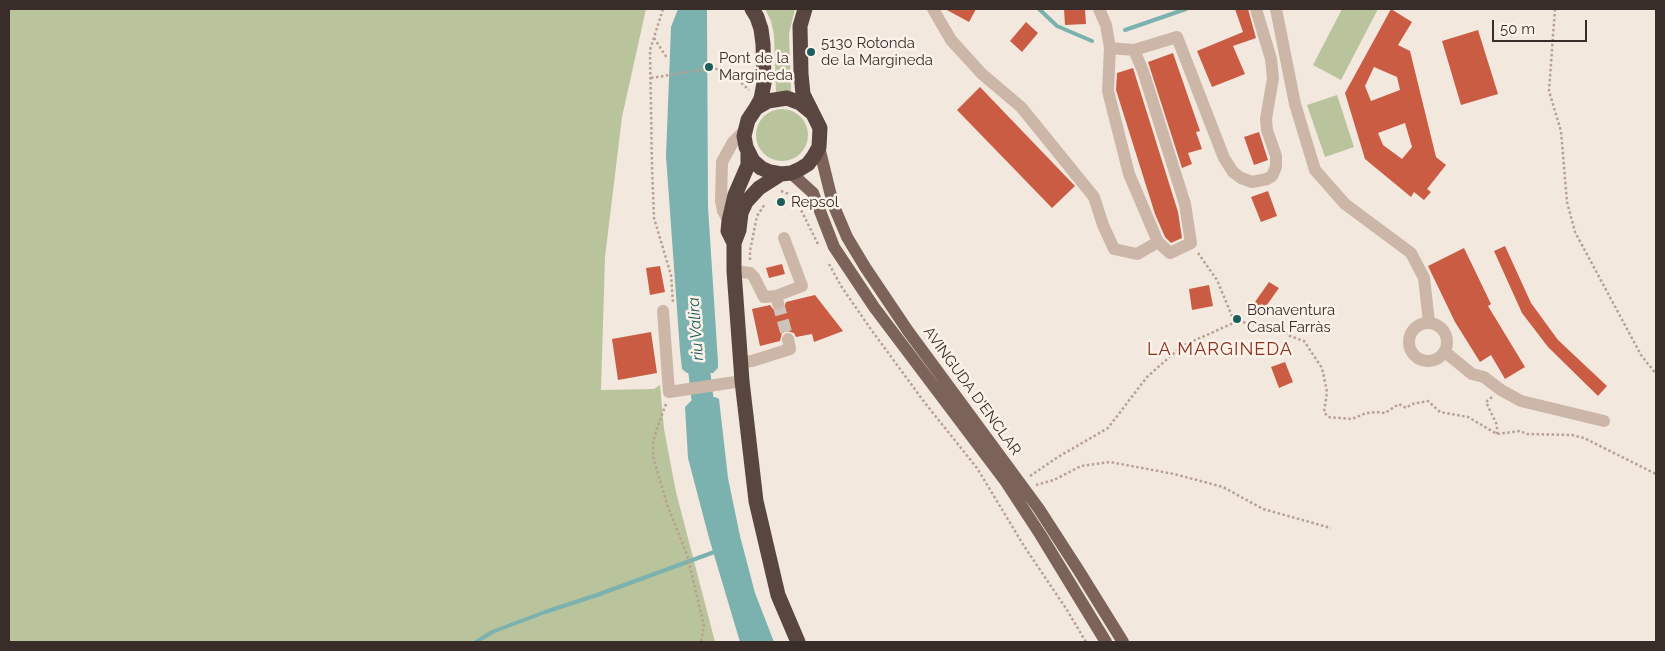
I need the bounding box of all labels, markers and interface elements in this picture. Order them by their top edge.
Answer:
scale bar [1495,10,1590,42]
text: 50 m [1500,20,1535,38]
place label: 5130 Rotonda de la Margineda [821,34,933,69]
marker: 5130 Rotonda de la Margineda [805,46,817,58]
place label: Pont de la Margineda [719,49,793,84]
marker: Pont de la Margineda [703,61,715,73]
place label: Repsol [791,193,839,211]
marker: Repsol [775,196,787,208]
water label: riu Valira [684,297,708,361]
place label: Bonaventura Casal Farràs [1247,301,1335,336]
marker: Bonaventura Casal Farràs [1231,313,1243,325]
street label: AVINGUDA D'ENCLAR [919,323,1025,459]
district label: LA MARGINEDA [1146,339,1294,361]

